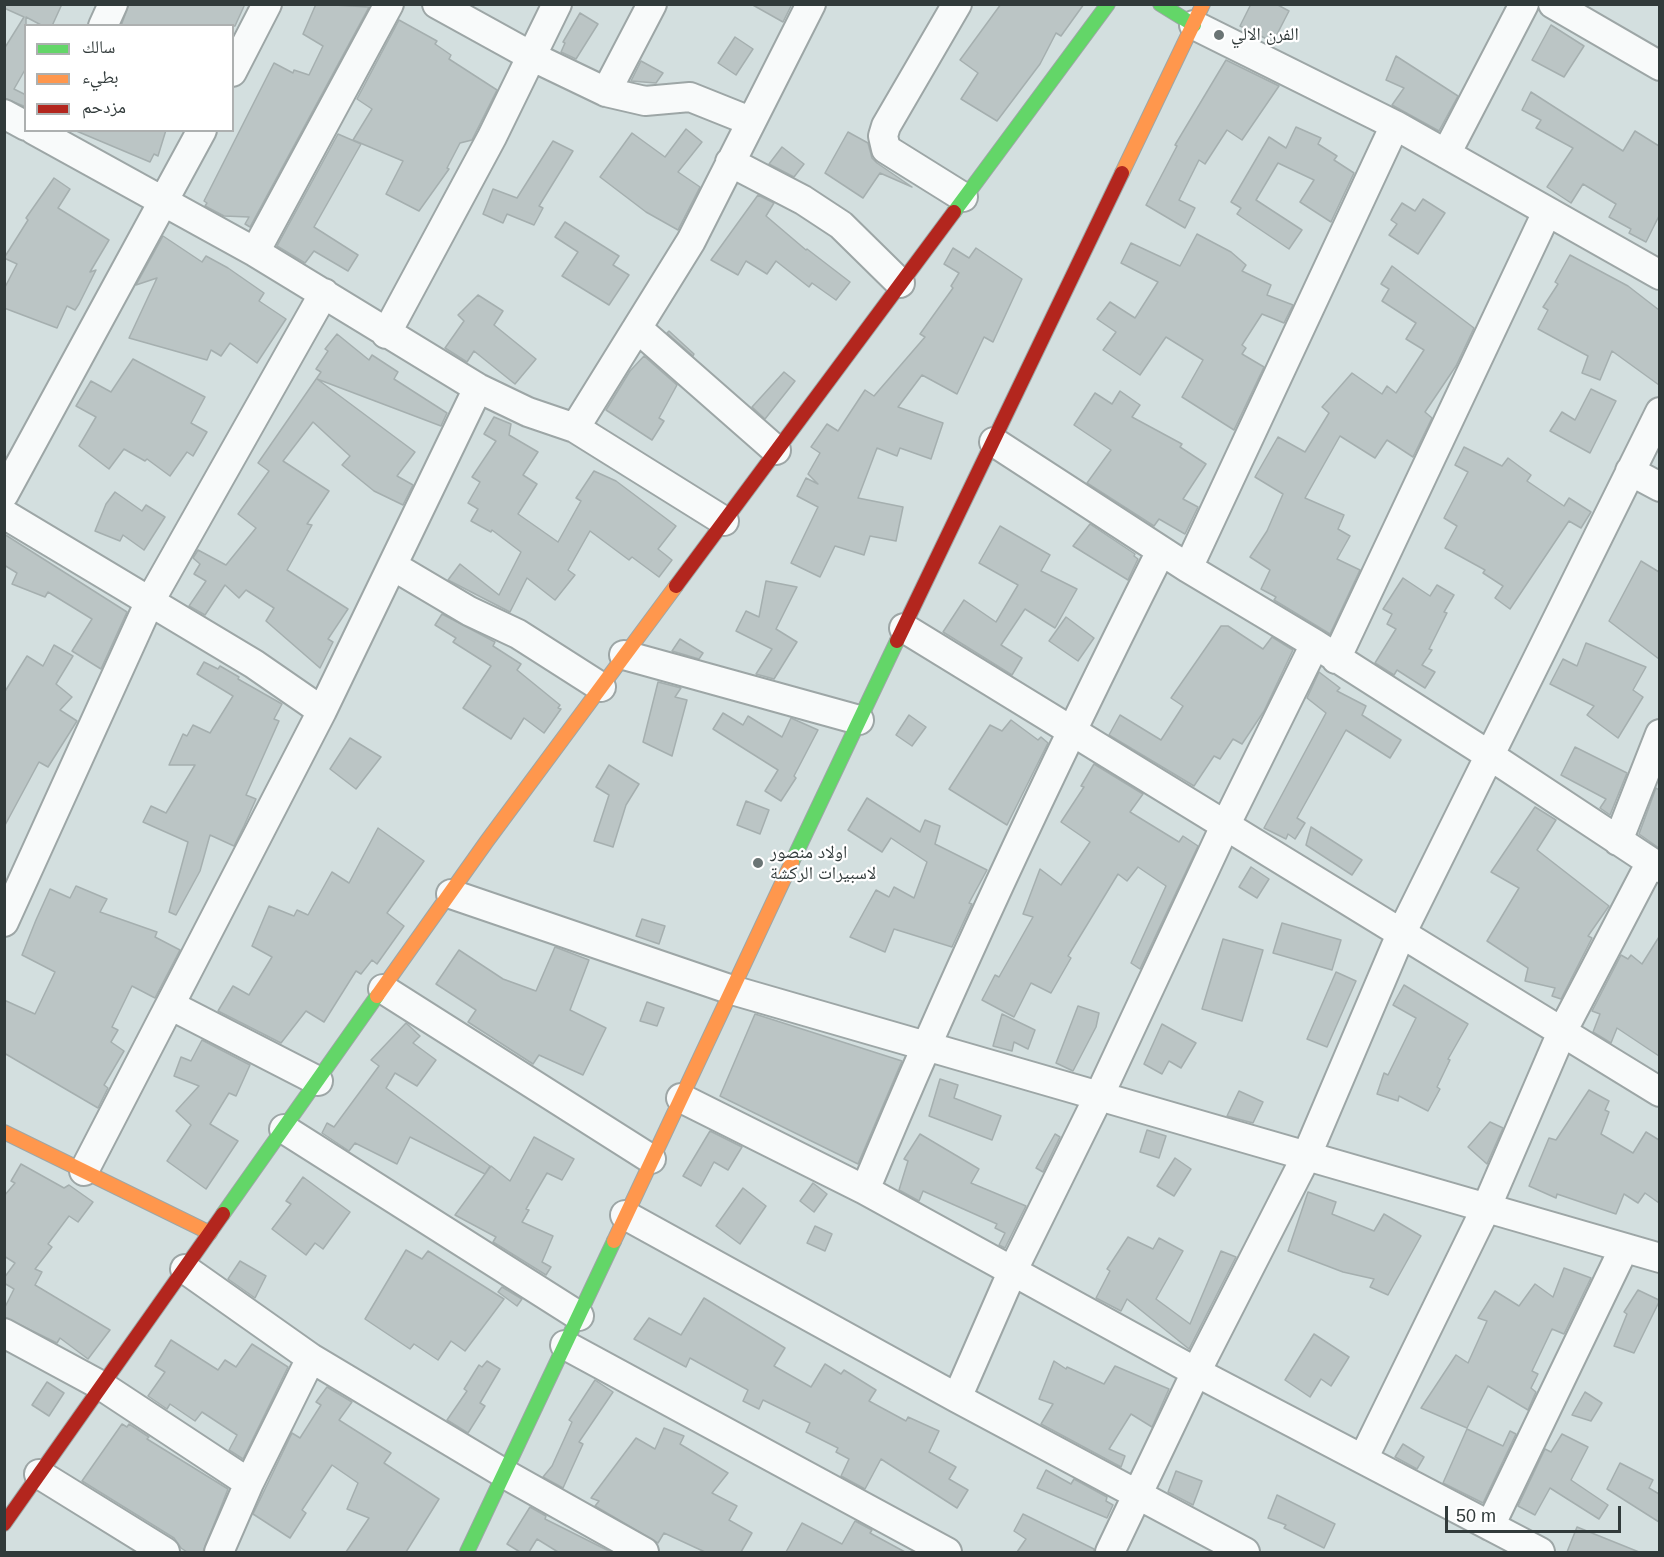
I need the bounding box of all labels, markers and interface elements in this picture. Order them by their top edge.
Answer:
legend [24,24,234,132]
place label: الفرن الالي [1231,24,1299,46]
marker: الفرن الالي [1212,28,1226,42]
text: سالك [82,37,115,57]
text: بطيء [82,67,119,87]
text: مزدحم [82,97,126,117]
place label: اولاد منصور لاسبيرات الركشة [770,842,876,884]
marker: اولاد منصور لاسبيرات الركشة [751,856,765,870]
scale bar [1448,1494,1624,1532]
text: 50 m [1456,1506,1496,1526]

